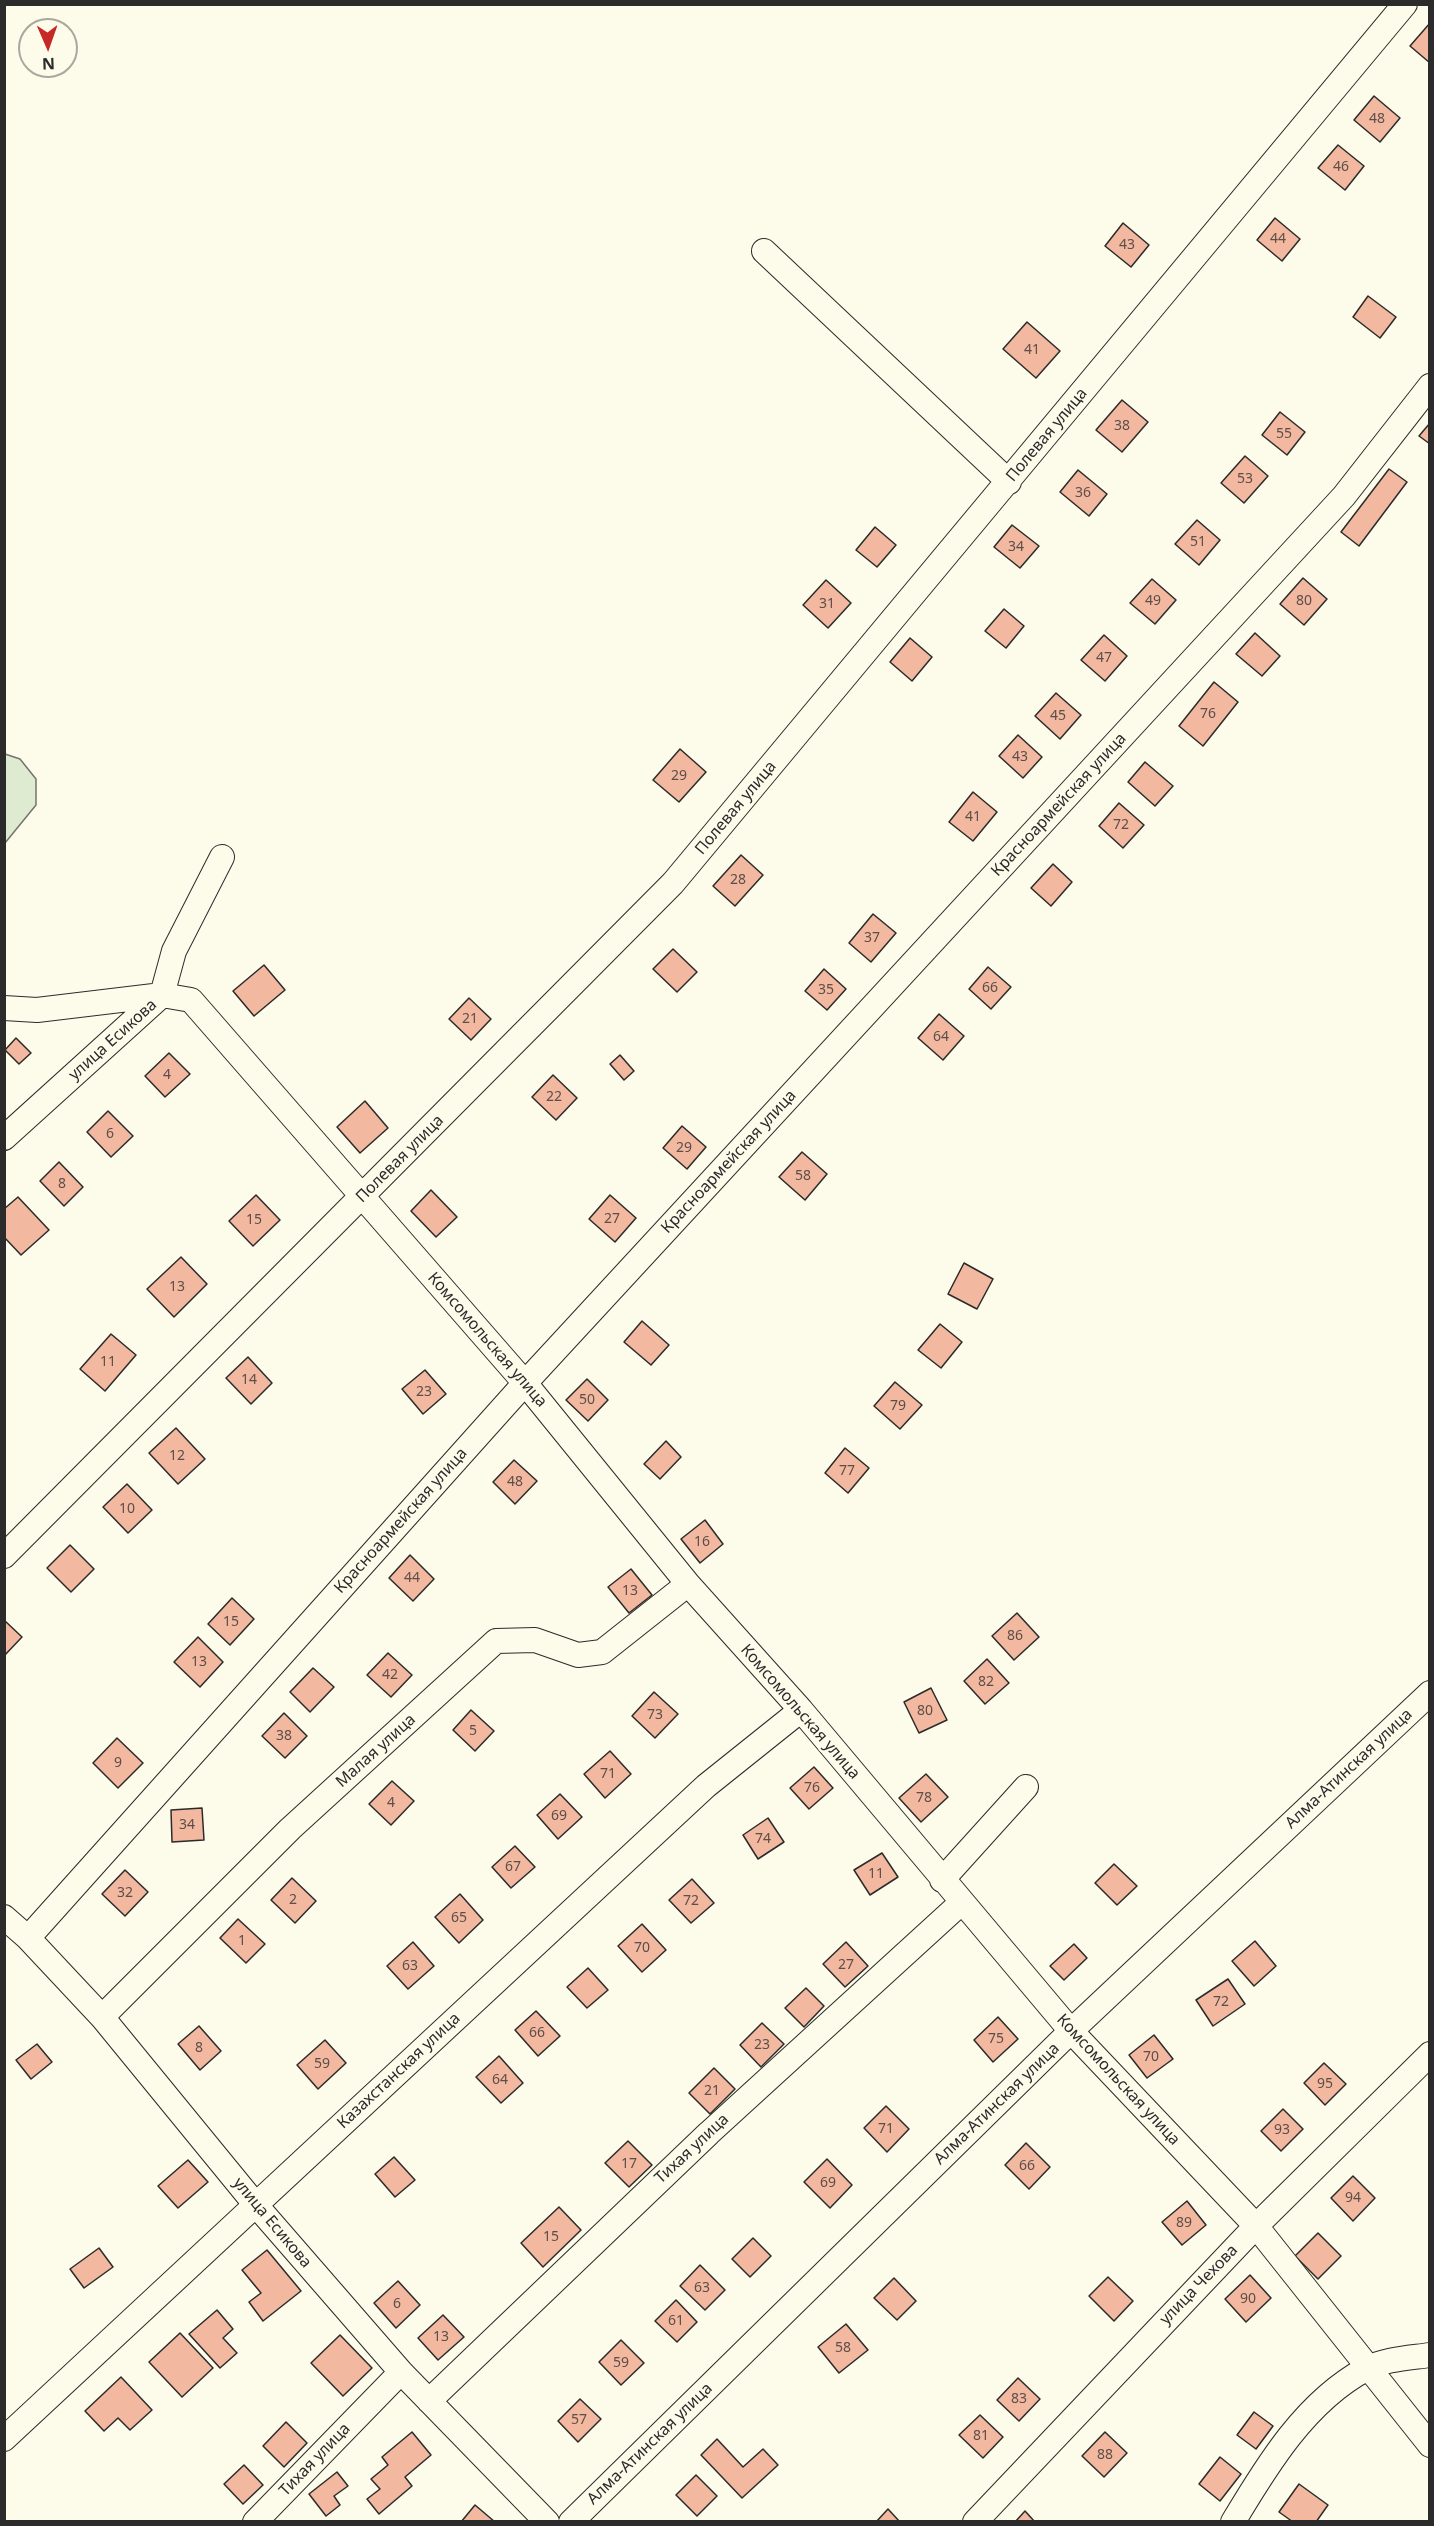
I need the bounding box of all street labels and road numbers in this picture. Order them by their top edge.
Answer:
street label: Полевая улица [1002,384,1092,486]
street label: Красноармейская улица [987,729,1131,881]
street label: Полевая улица [691,757,781,859]
street label: улица Есикова [65,995,161,1085]
street label: Красноармейская улица [657,1086,801,1238]
street label: Полевая улица [352,1111,448,1207]
street label: Комсомольская улица [423,1269,551,1411]
street label: Красноармейская улица [331,1444,471,1598]
street label: Комсомольская улица [736,1641,864,1783]
street label: Алма-Атинская улица [1282,1705,1416,1833]
street label: Малая улица [332,1710,420,1792]
street label: Казахстанская улица [334,2009,464,2133]
street label: Комсомольская улица [1052,2010,1184,2150]
street label: Алма-Атинская улица [930,2039,1064,2169]
street label: Тихая улица [651,2110,733,2188]
street label: улица Есикова [229,2174,315,2272]
street label: улица Чехова [1156,2241,1242,2329]
street label: Алма-Атинская улица [583,2379,717,2509]
street label: Тихая улица [275,2420,355,2500]

